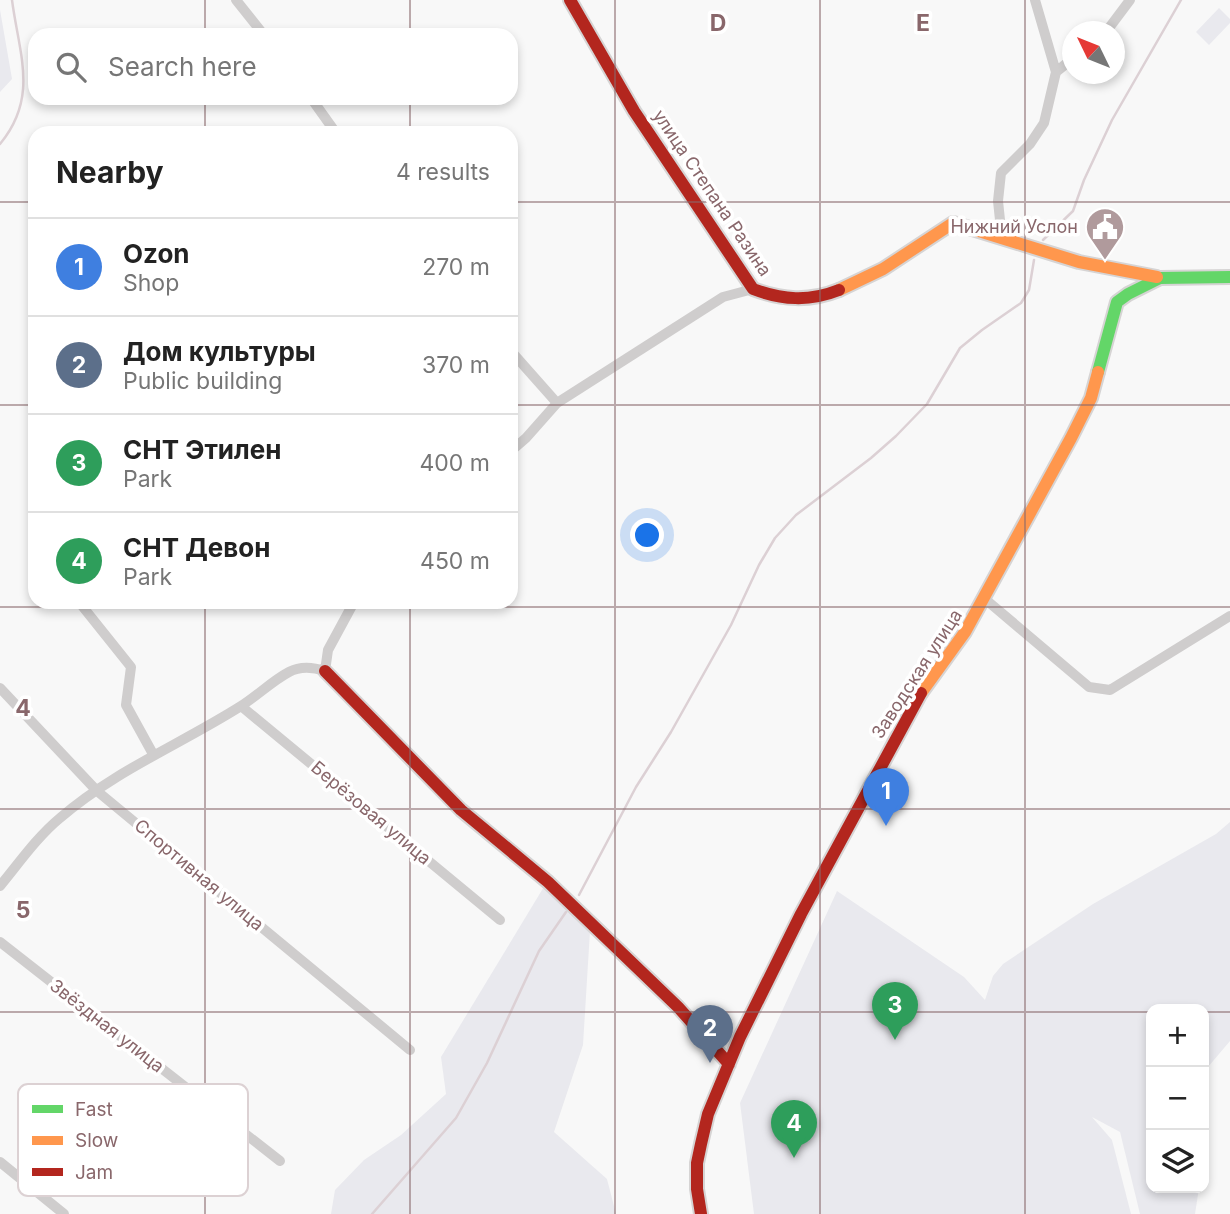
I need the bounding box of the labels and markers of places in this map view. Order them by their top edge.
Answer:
public building icon: Нижний Услон [1084,206,1126,261]
place label: Нижний Услон [950,216,1078,237]
pin: 1 [863,768,909,826]
pin: 3 [872,982,918,1040]
pin: 2 [687,1005,733,1063]
pin: 4 [771,1100,817,1158]

